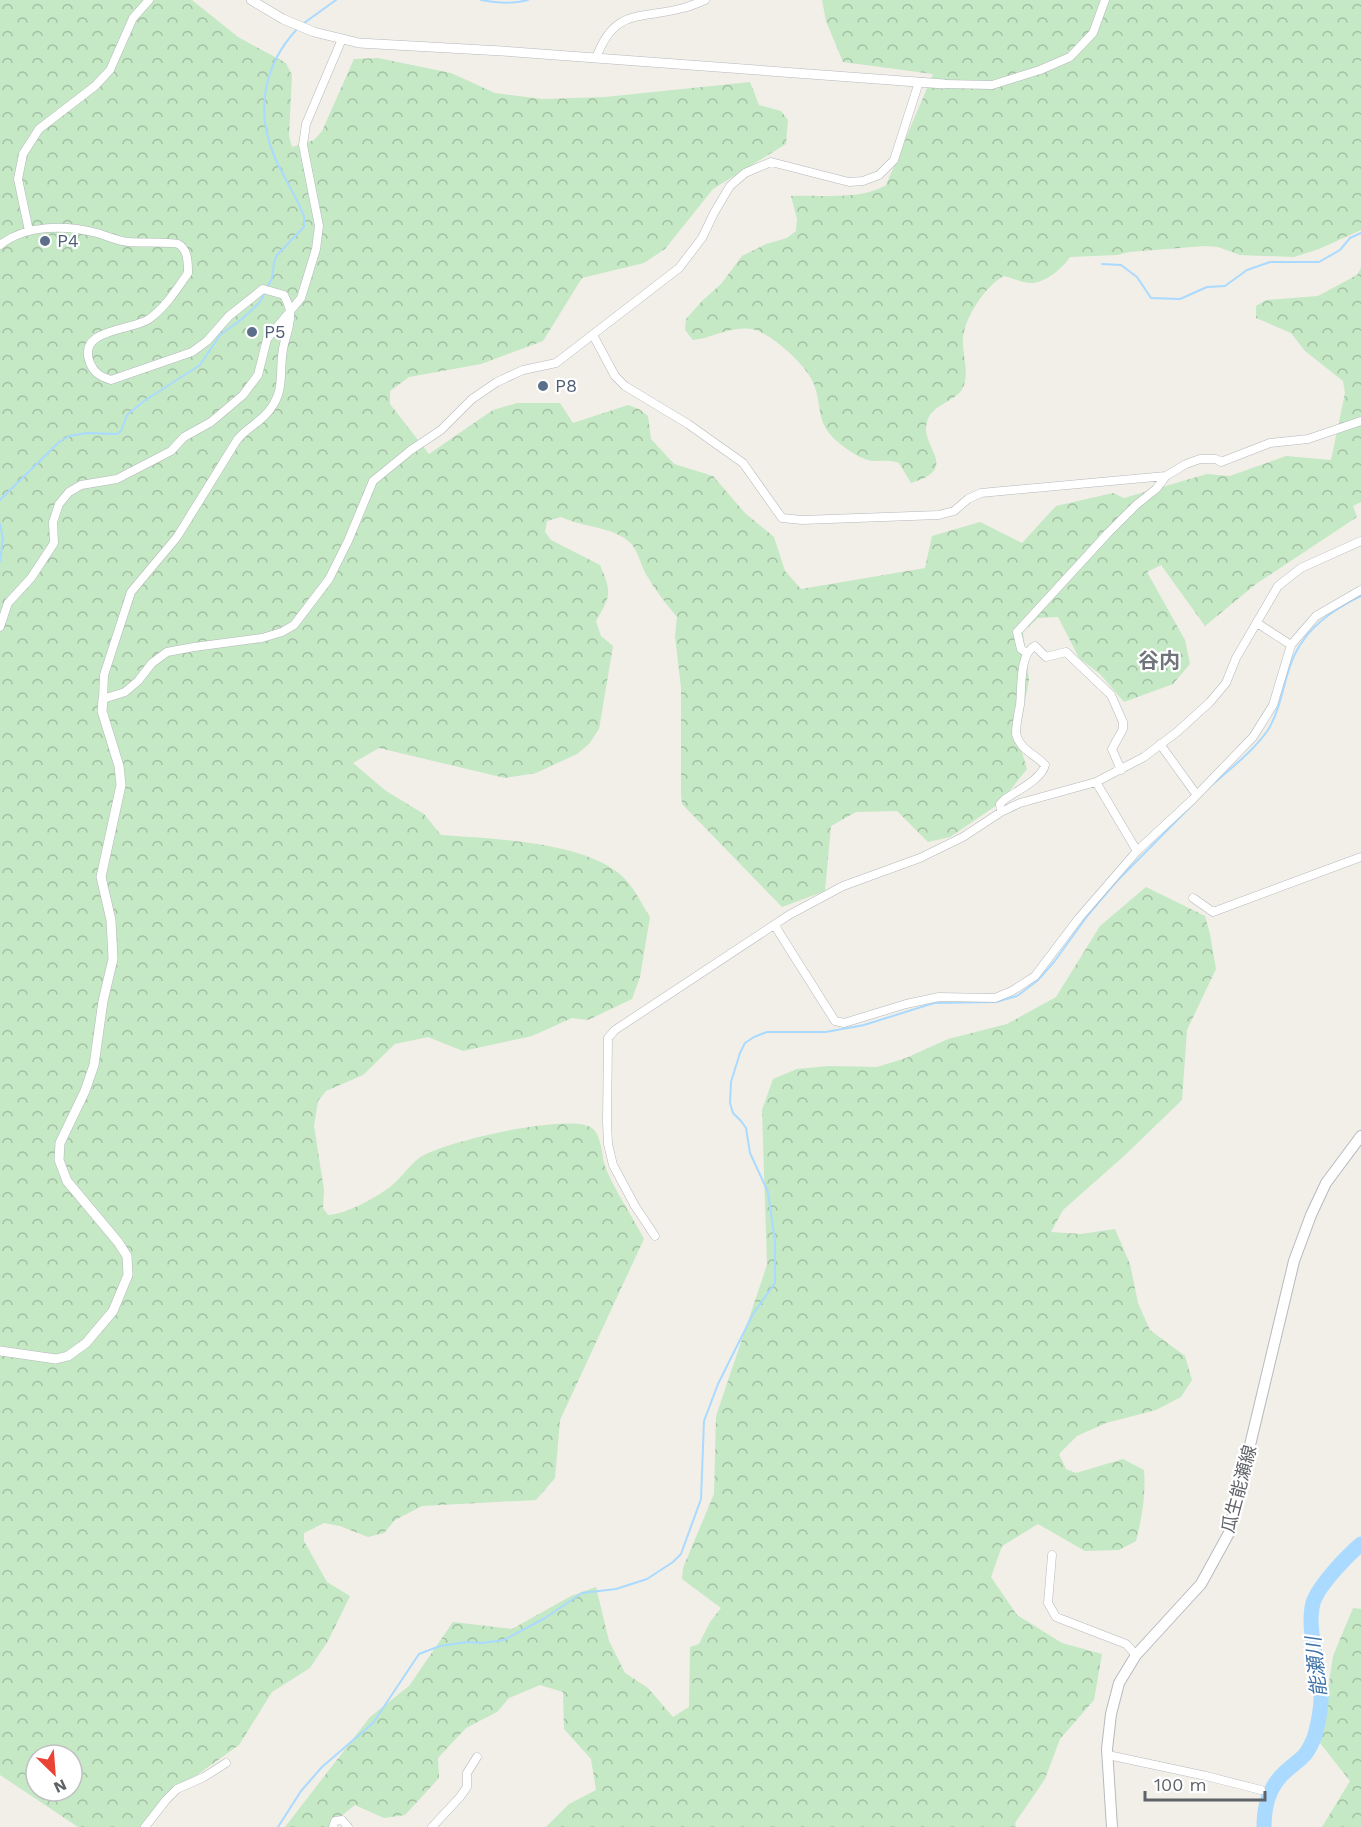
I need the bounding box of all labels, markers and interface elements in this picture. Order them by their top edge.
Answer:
place label: P4 [57,230,79,251]
marker: P4 [38,234,52,248]
place label: P5 [264,321,285,342]
marker: P5 [245,325,259,339]
place label: P8 [555,375,577,396]
marker: P8 [536,379,550,393]
district label: 谷内 [1138,648,1180,673]
street label: 瓜生能瀬線 [1217,1443,1260,1535]
water label: 能瀬川 [1301,1634,1331,1698]
north arrow [24,1743,84,1803]
scale bar [1145,1764,1265,1802]
text: 100 m [1154,1774,1207,1795]
text: N [51,1775,70,1797]

